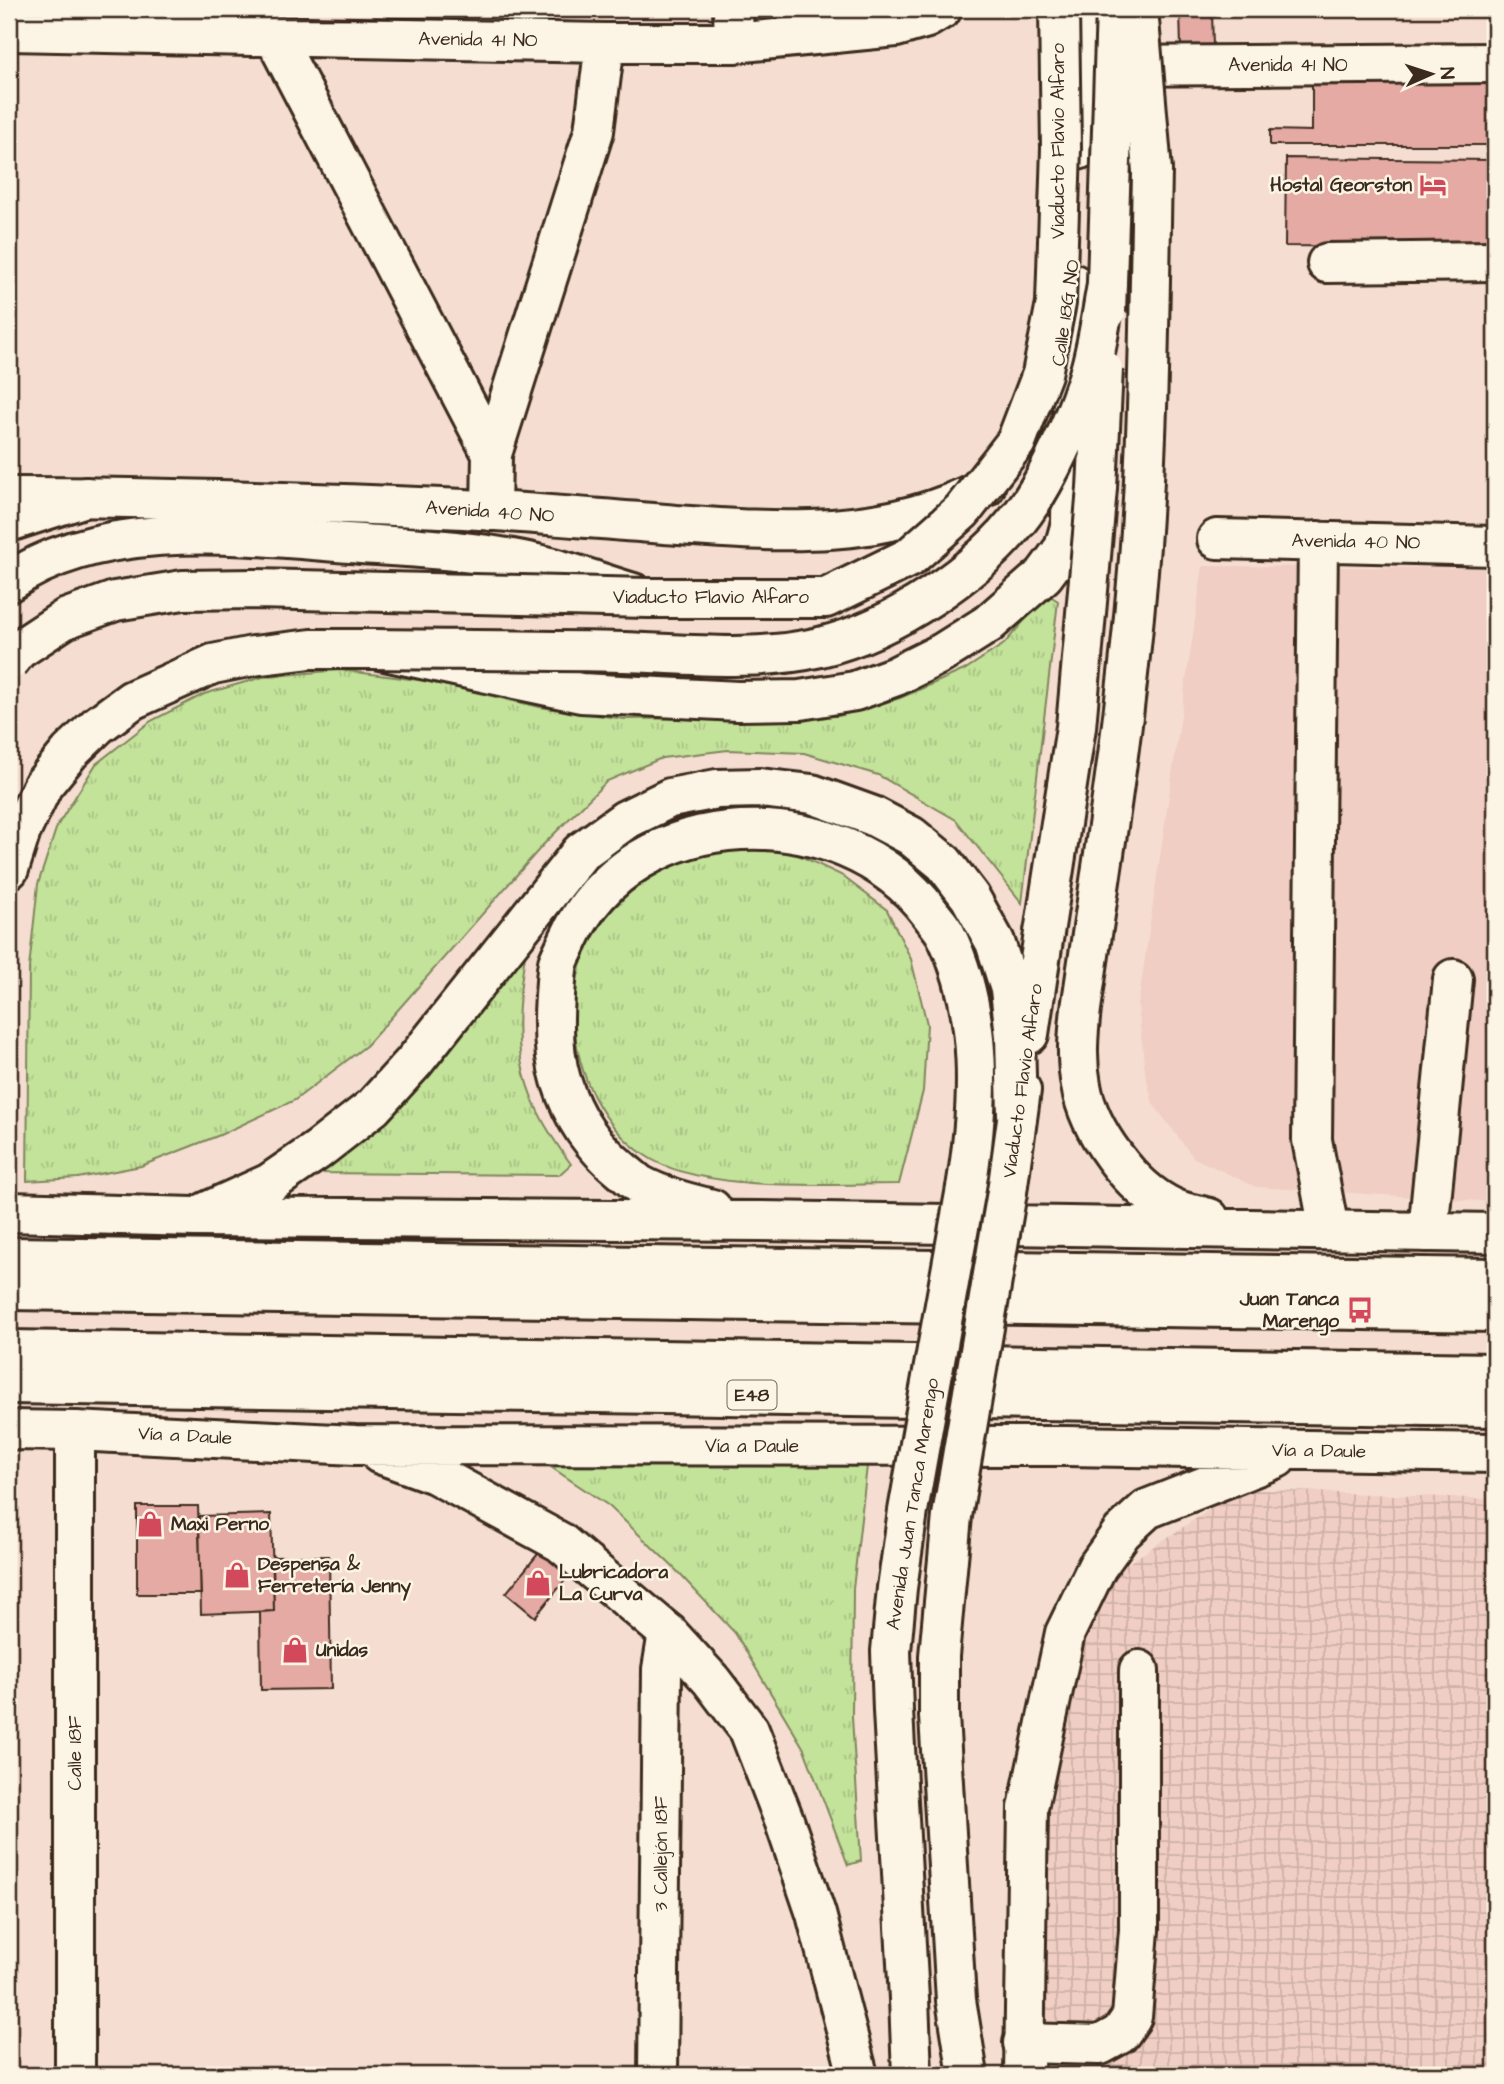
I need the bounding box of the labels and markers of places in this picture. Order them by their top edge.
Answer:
hotel icon: Hostal Georston [1418,170,1448,200]
place label: Hostal Georston [1270,172,1412,199]
place label: Juan Tanca Marengo [1239,1286,1339,1336]
bus stop icon: Juan Tanca Marengo [1345,1295,1375,1325]
shop icon: Maxi Perno [135,1509,165,1539]
place label: Maxi Perno [171,1511,269,1538]
place label: Despensa & Ferretería Jenny [258,1551,412,1601]
place label: Lubricadora La Curva [559,1559,668,1608]
shop icon: Despensa & Ferretería Jenny [222,1560,252,1590]
shop icon: Lubricadora La Curva [523,1568,553,1598]
shop icon: Unidas [280,1635,310,1665]
place label: Unidas [316,1637,368,1664]

